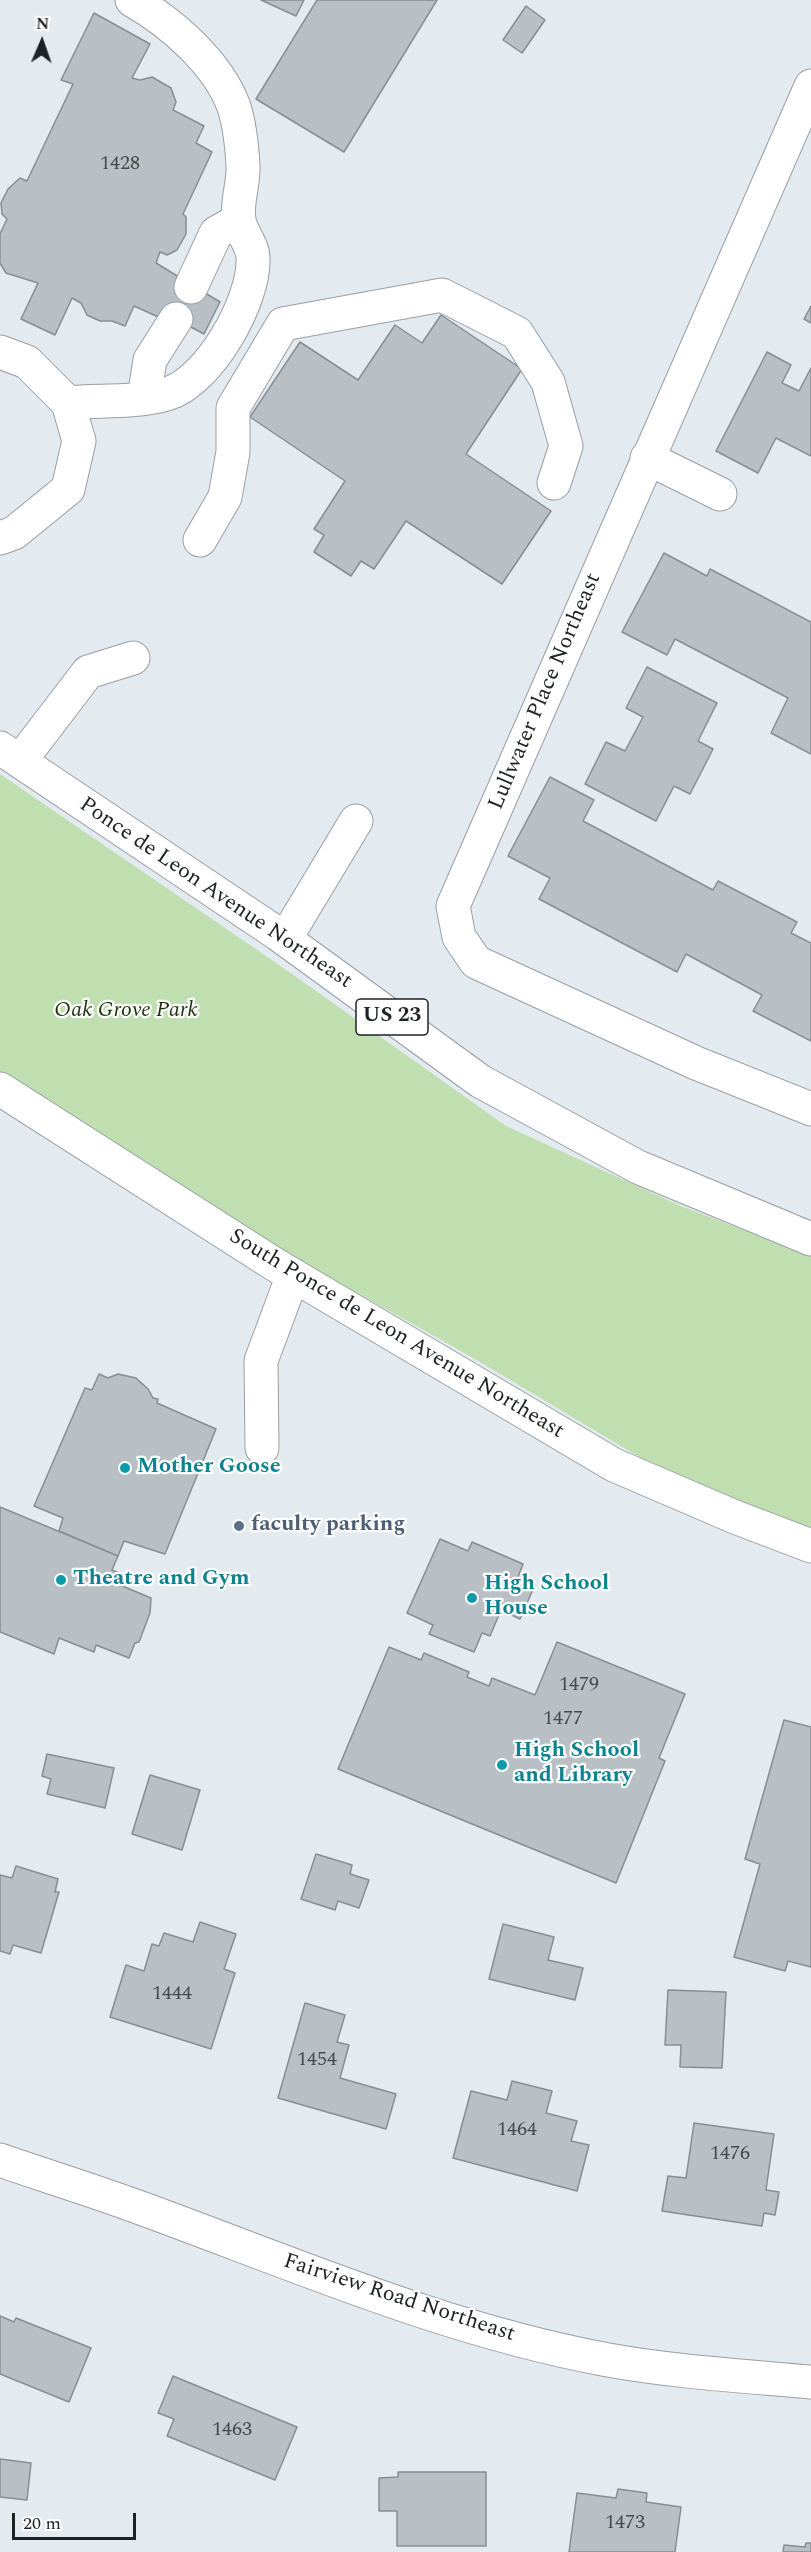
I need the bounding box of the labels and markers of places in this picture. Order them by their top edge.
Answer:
place label: Mother Goose [137,1455,281,1481]
marker: Mother Goose [118,1461,132,1475]
place label: faculty parking [251,1513,405,1539]
marker: faculty parking [232,1519,246,1533]
place label: Theatre and Gym [73,1567,249,1593]
place label: High School House [484,1572,609,1624]
marker: Theatre and Gym [54,1573,68,1587]
marker: High School House [465,1591,479,1605]
place label: High School and Library [514,1739,639,1790]
marker: High School and Library [495,1758,509,1772]

